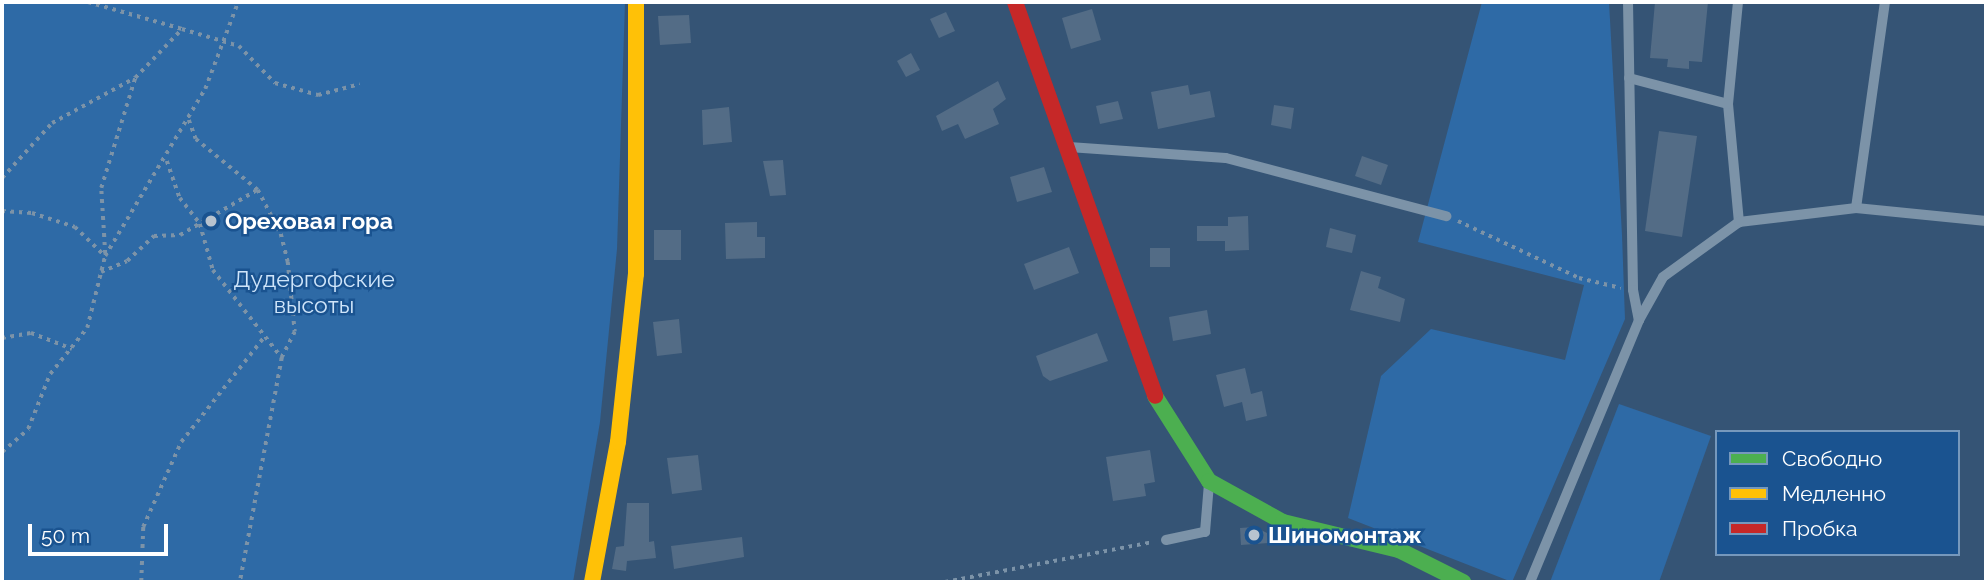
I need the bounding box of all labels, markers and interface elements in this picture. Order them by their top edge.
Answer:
place label: Ореховая гора [225,207,393,235]
marker: Ореховая гора [203,213,219,229]
park label: Дудергофские высоты [233,265,395,319]
legend [1715,430,1960,556]
text: Свободно [1782,446,1882,471]
text: Медленно [1782,481,1886,506]
scale bar [32,510,172,554]
text: Пробка [1782,516,1858,541]
place label: Шиномонтаж [1268,521,1422,549]
text: 50 m [41,523,90,548]
marker: Шиномонтаж [1246,527,1262,543]

